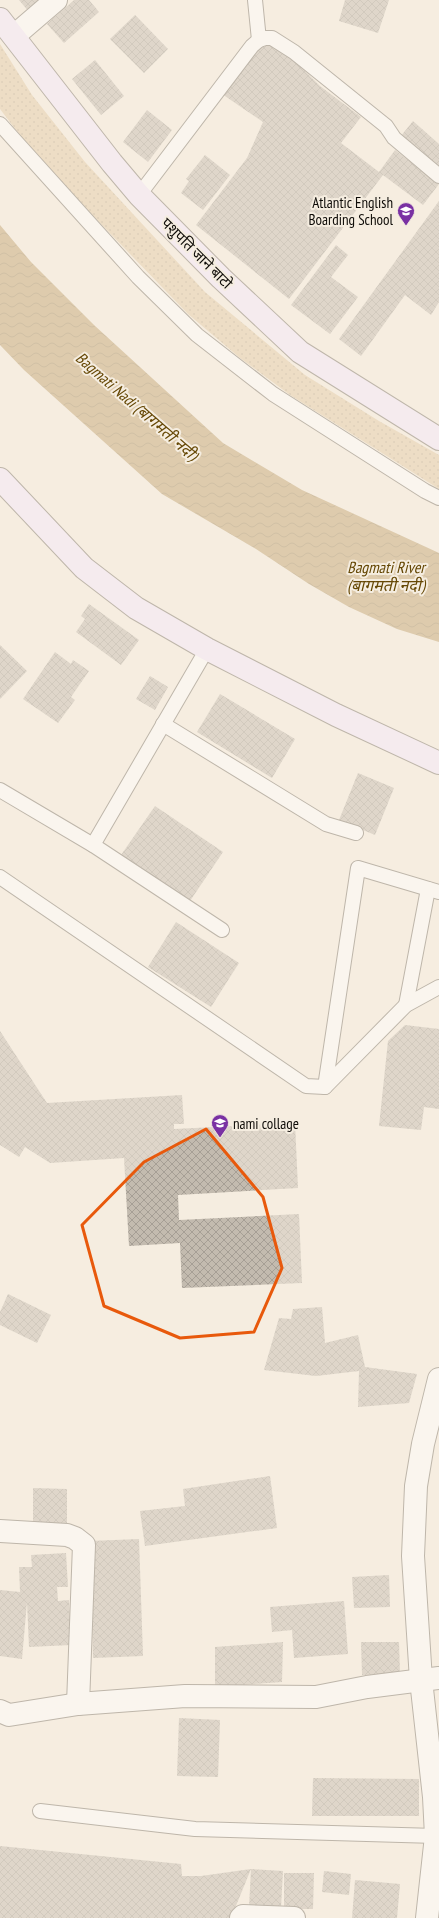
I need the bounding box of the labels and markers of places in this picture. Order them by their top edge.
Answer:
place label: Atlantic English Boarding School [309,193,394,229]
school or university icon: Atlantic English Boarding School [396,201,416,226]
school or university icon: nami collage [210,1113,230,1138]
place label: nami collage [233,1114,299,1133]

